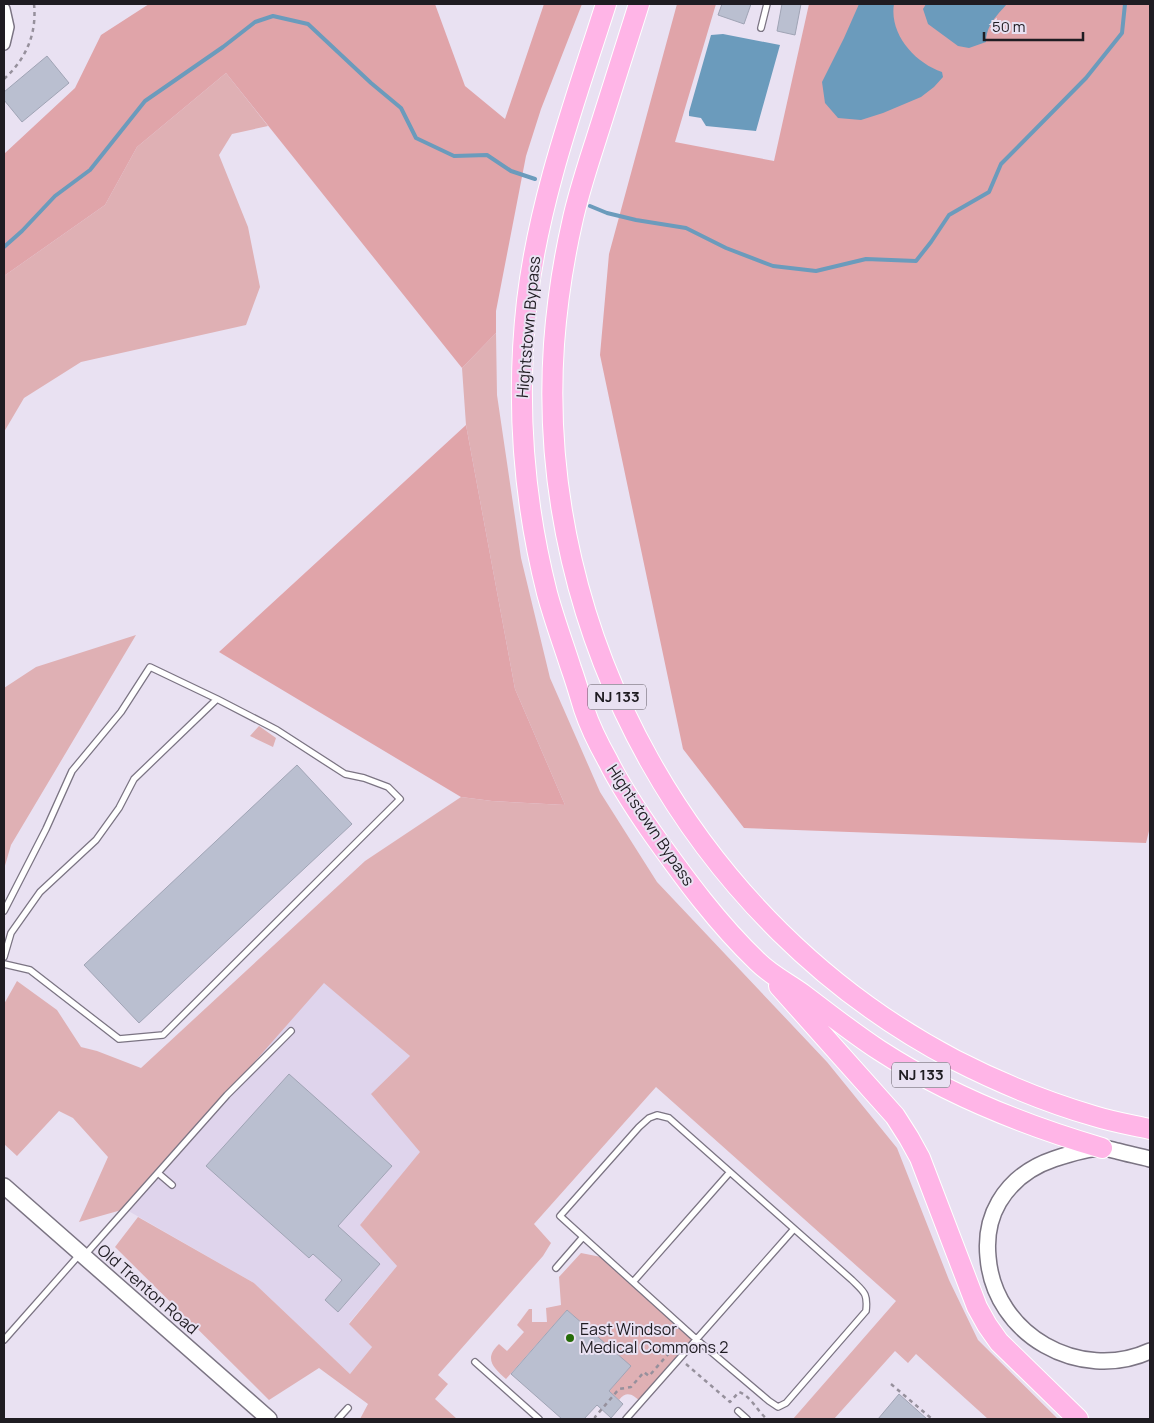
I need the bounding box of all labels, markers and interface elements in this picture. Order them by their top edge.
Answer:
scale bar [984,10,1083,42]
text: 50 m [992,16,1026,37]
street label: Hightstown Bypass [511,255,545,399]
road number: NJ 133 [588,684,646,710]
street label: Hightstown Bypass [602,760,700,890]
road number: NJ 133 [892,1062,950,1088]
street label: Old Trenton Road [93,1239,203,1339]
place label: East Windsor Medical Commons 2 [580,1318,728,1358]
marker: East Windsor Medical Commons 2 [564,1332,576,1344]

